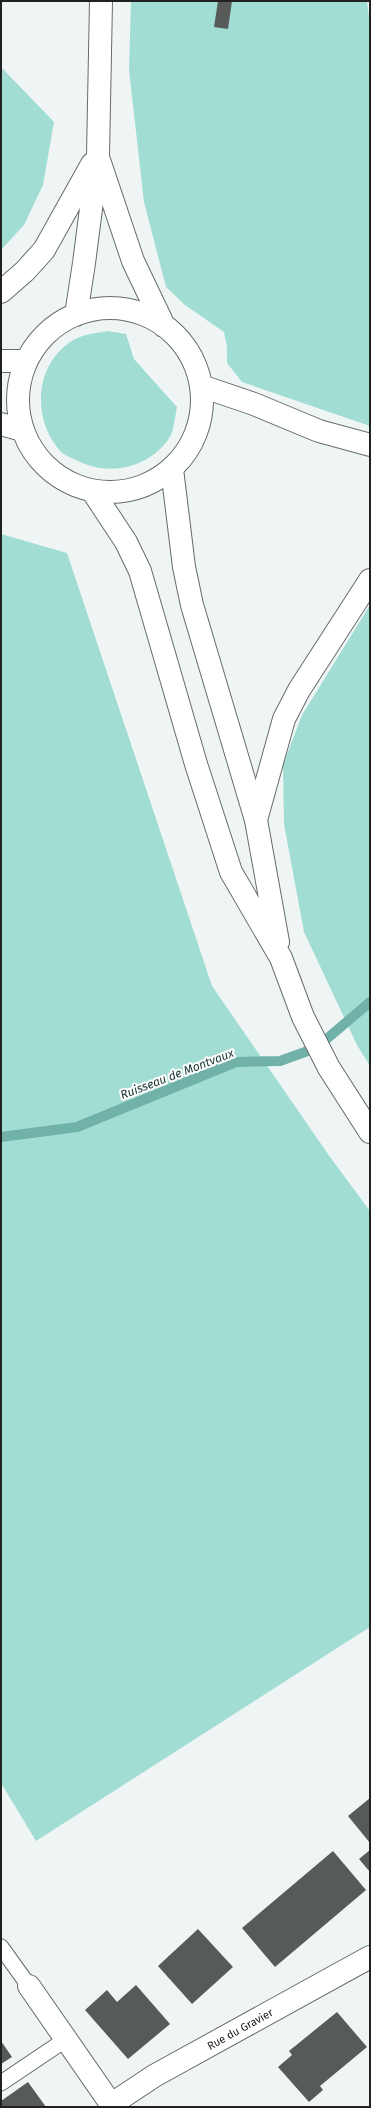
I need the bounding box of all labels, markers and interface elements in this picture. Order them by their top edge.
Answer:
water label: Ruisseau de Montvaux [118,1046,236,1102]
street label: Rue du Gravier [205,2006,276,2053]

